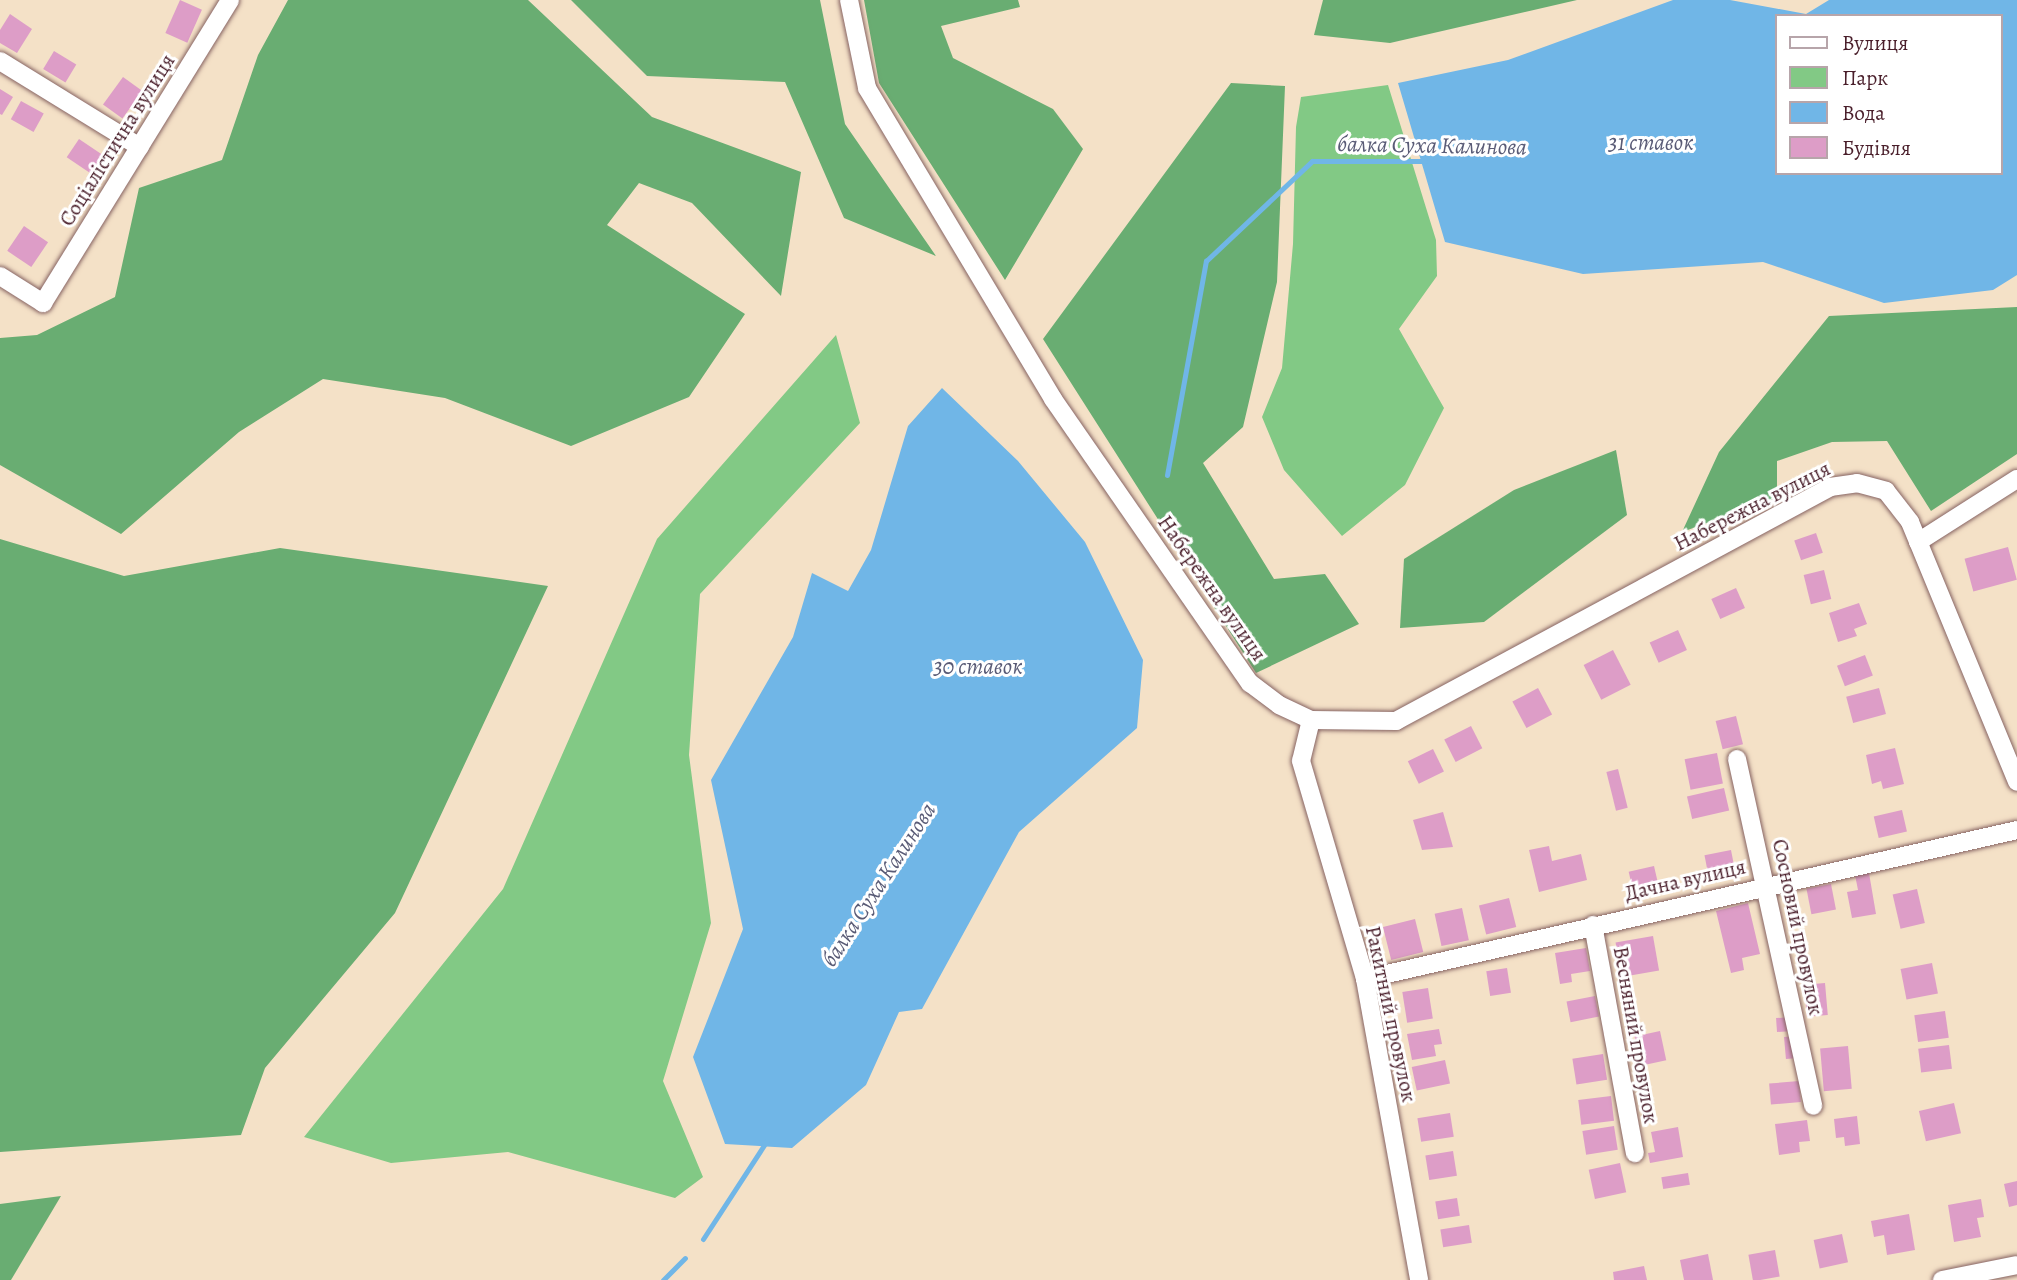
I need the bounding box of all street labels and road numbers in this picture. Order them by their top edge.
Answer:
street label: Соціалістична вулиця [54,49,180,231]
street label: Набережна вулиця [1670,456,1834,556]
street label: Набережна вулиця [1152,510,1272,666]
street label: Сосновий провулок [1767,837,1829,1017]
street label: Дачна вулиця [1622,854,1748,906]
street label: Ракитний провулок [1360,924,1422,1104]
street label: Весняний провулок [1608,944,1664,1126]

